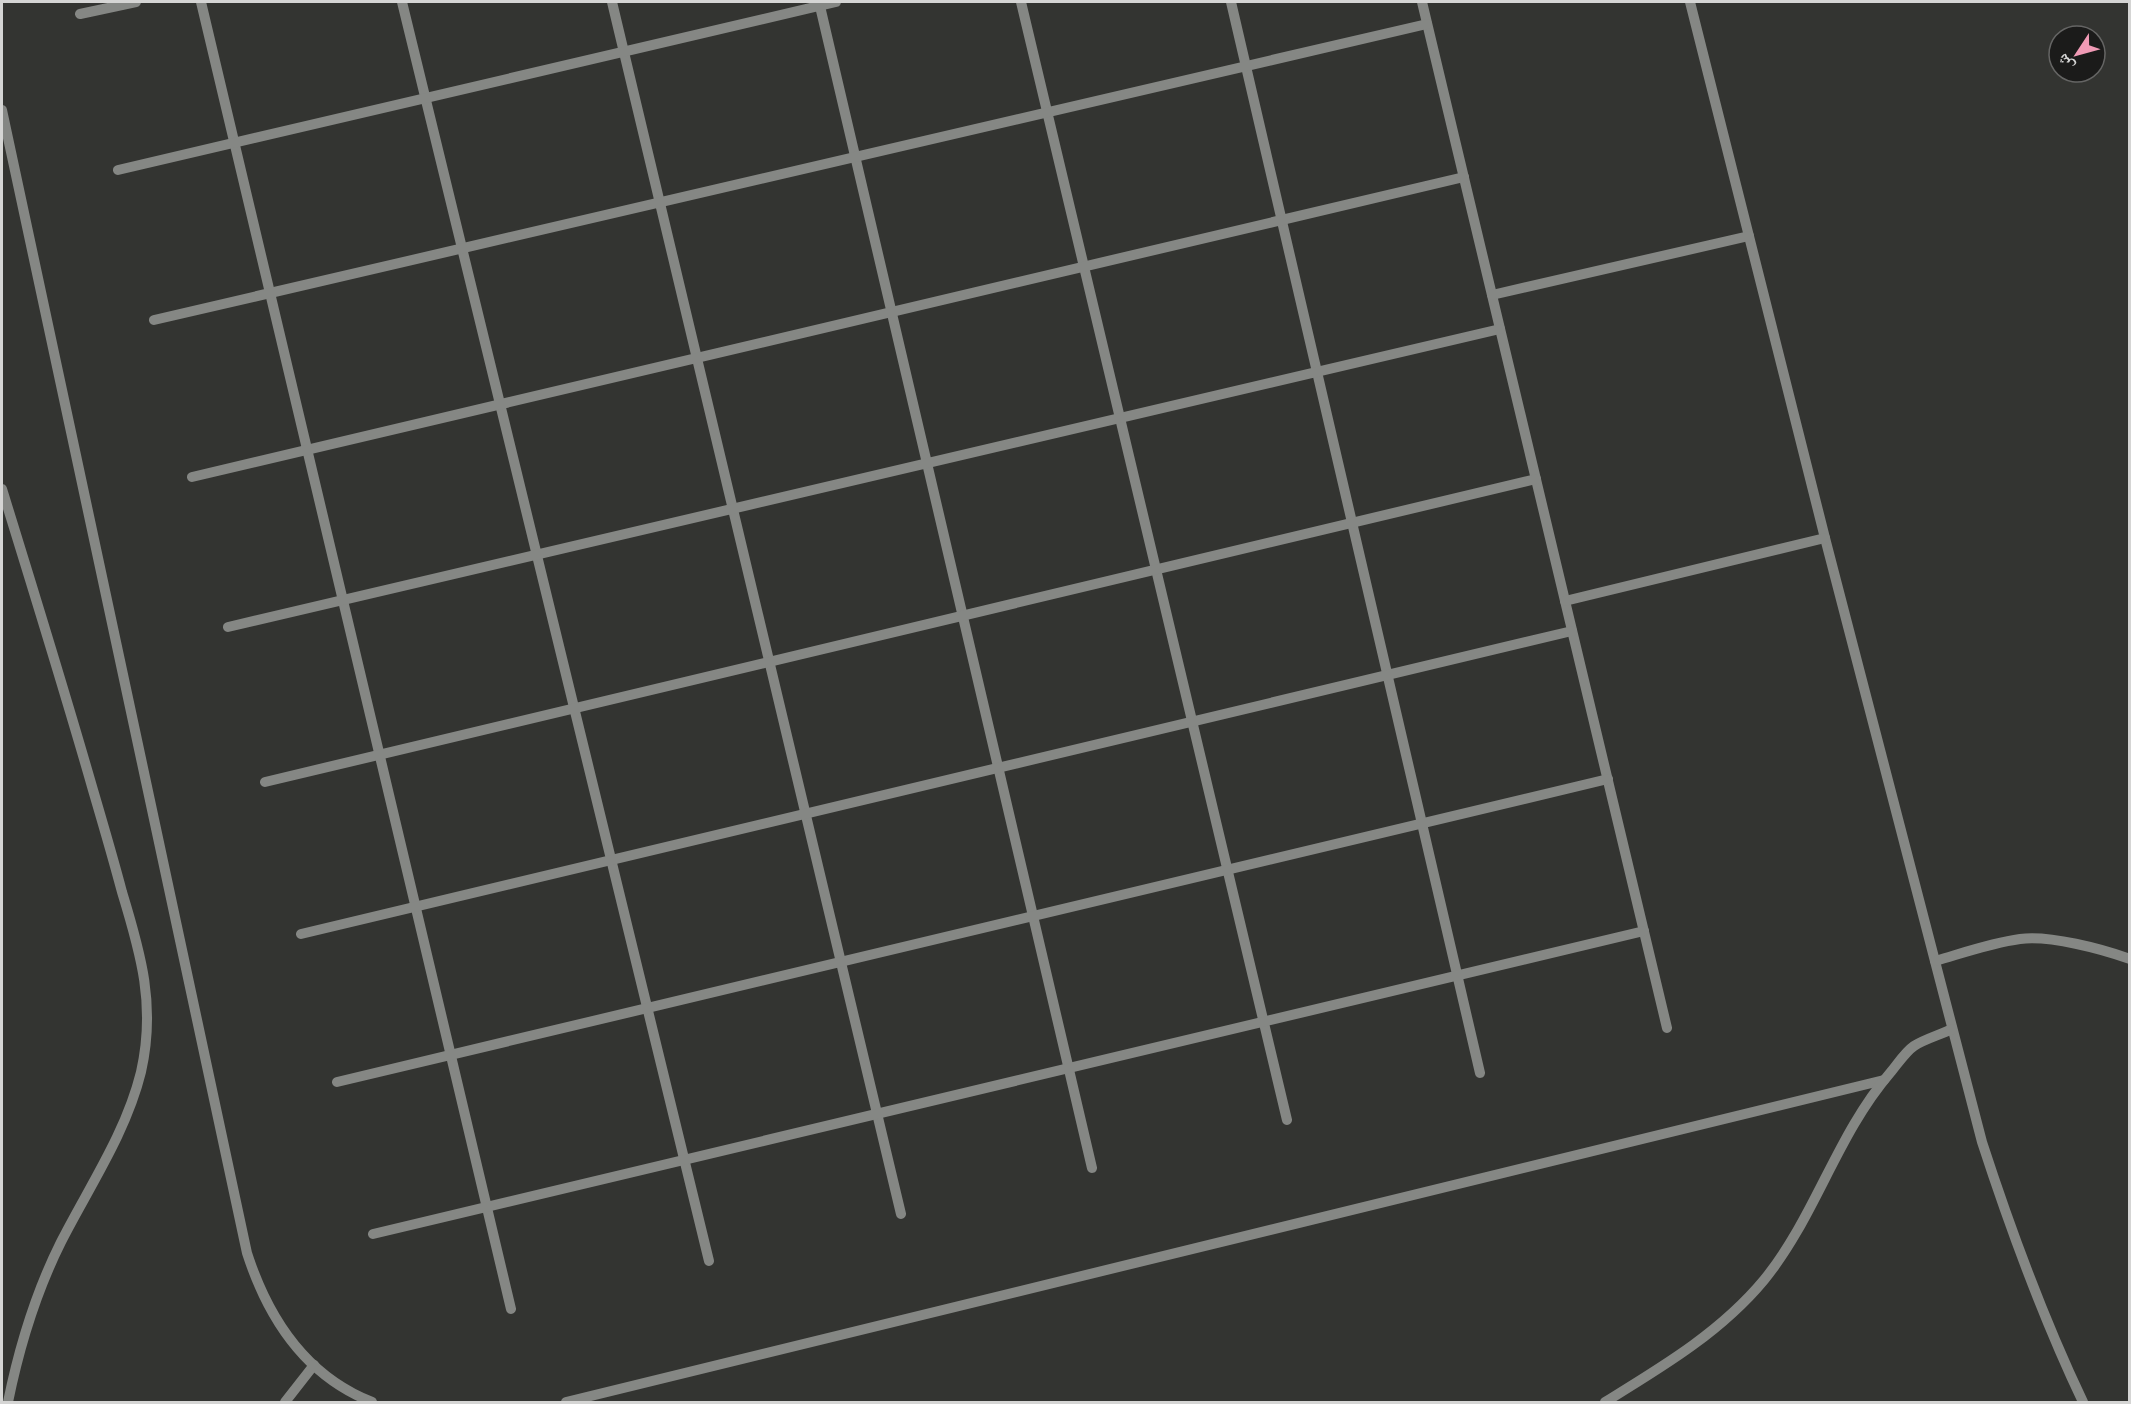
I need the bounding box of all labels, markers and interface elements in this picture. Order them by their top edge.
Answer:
north arrow [2047,24,2107,84]
text: ش [2052,50,2078,76]

